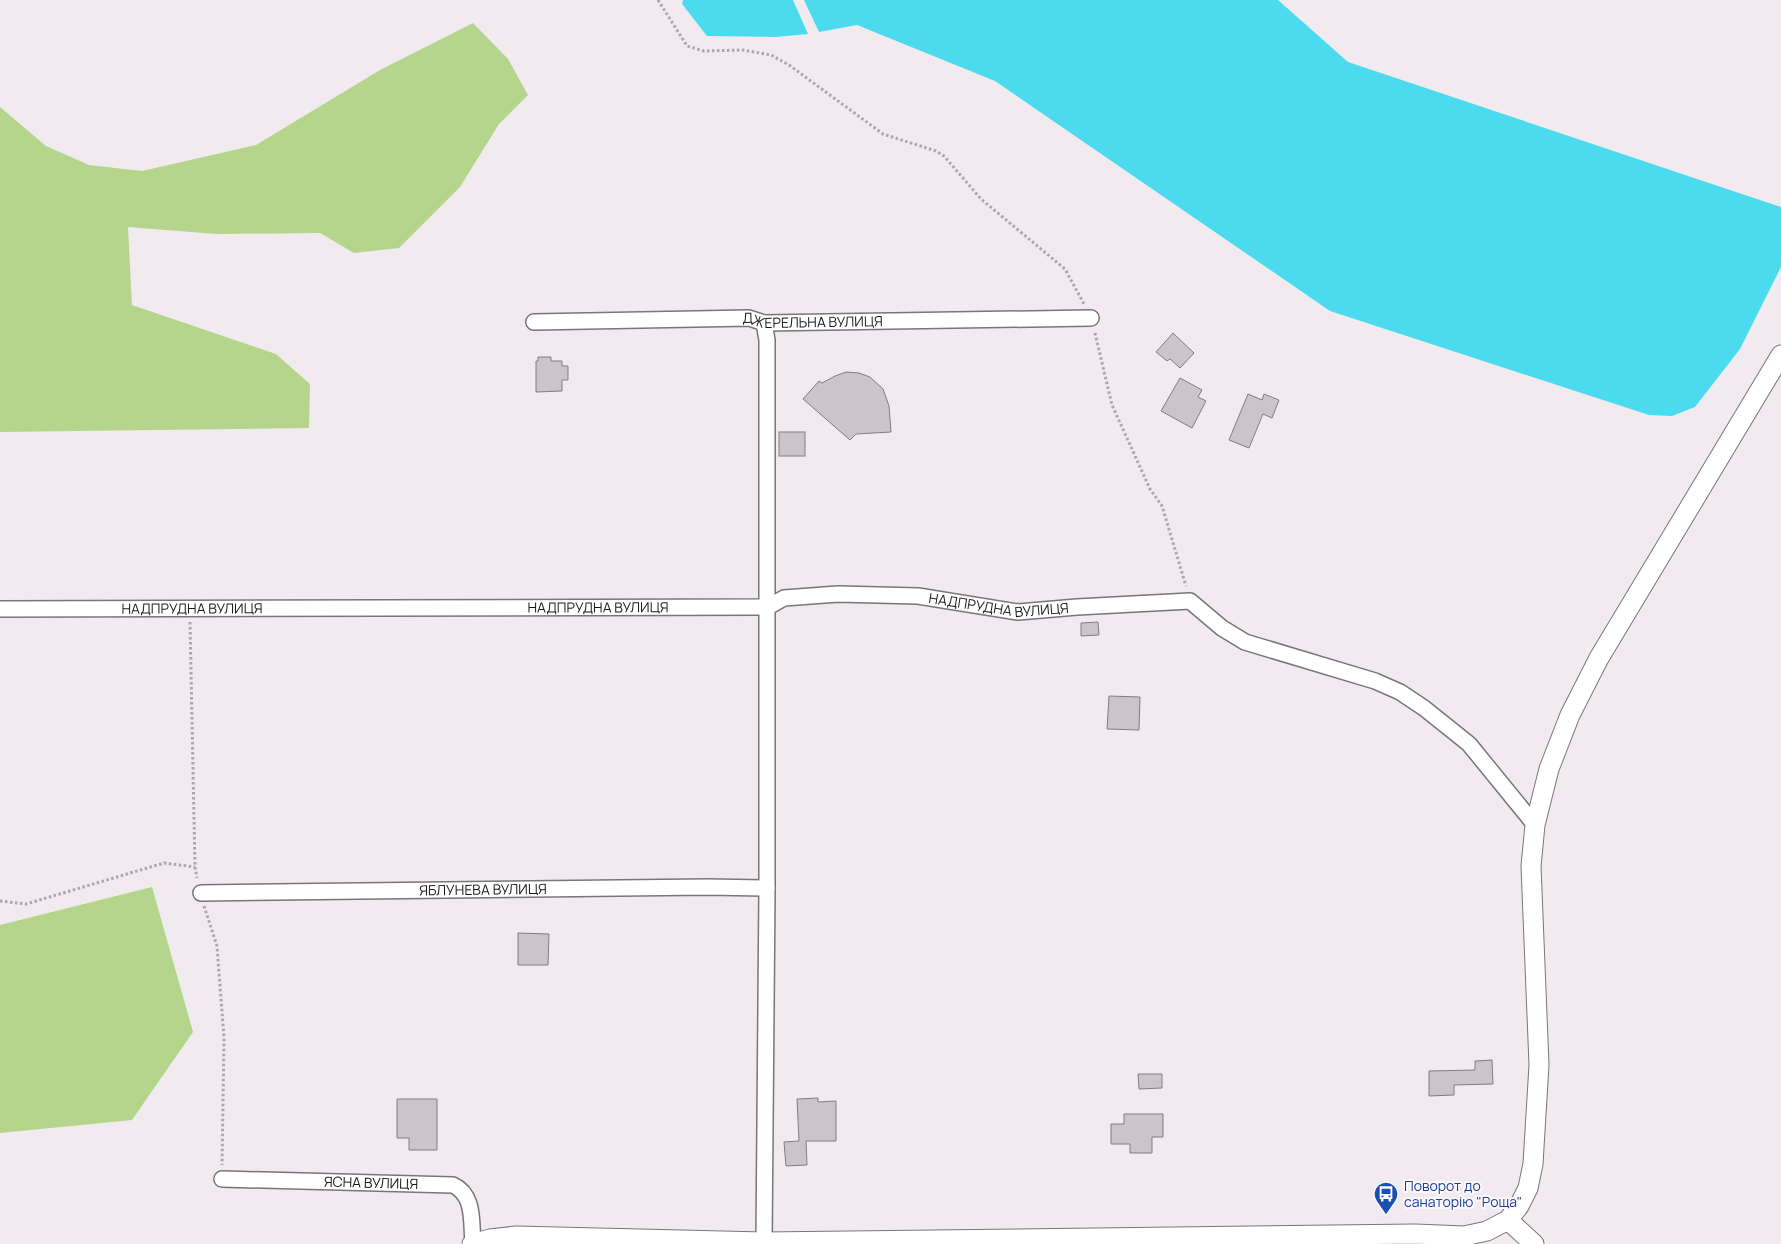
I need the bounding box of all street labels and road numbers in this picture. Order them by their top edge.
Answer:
street label: ДЖЕРЕЛЬНА ВУЛИЦЯ [742,308,883,332]
street label: НАДПРУДНА ВУЛИЦЯ [927,588,1069,621]
street label: НАДПРУДНА ВУЛИЦЯ [527,597,669,617]
street label: НАДПРУДНА ВУЛИЦЯ [121,598,263,618]
street label: ЯБЛУНЕВА ВУЛИЦЯ [419,879,547,899]
street label: ЯСНА ВУЛИЦЯ [324,1172,418,1193]

